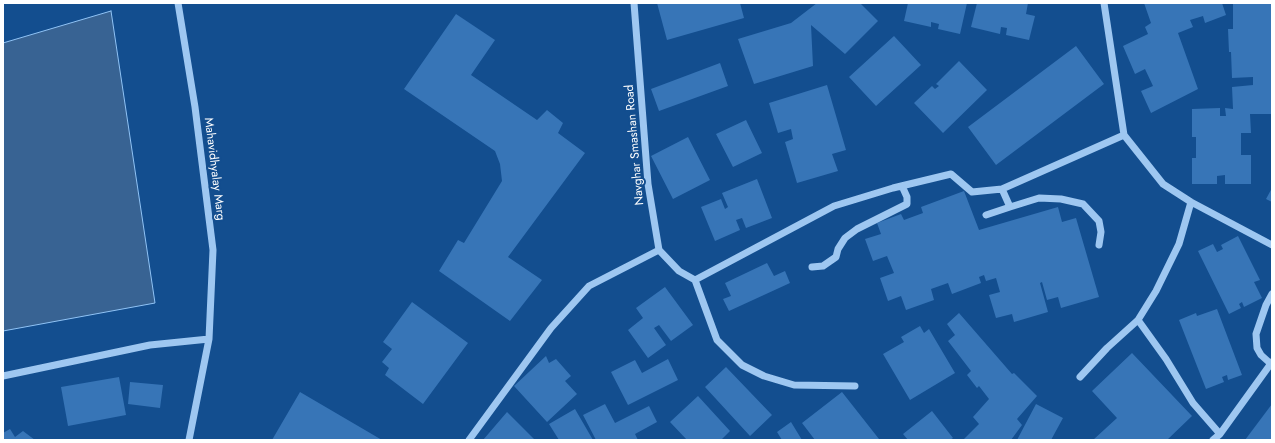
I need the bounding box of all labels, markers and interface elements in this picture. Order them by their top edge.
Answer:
street label: Navghar Smashan Road [623,84,647,206]
street label: Mahavidhyalay Marg [201,117,227,221]

